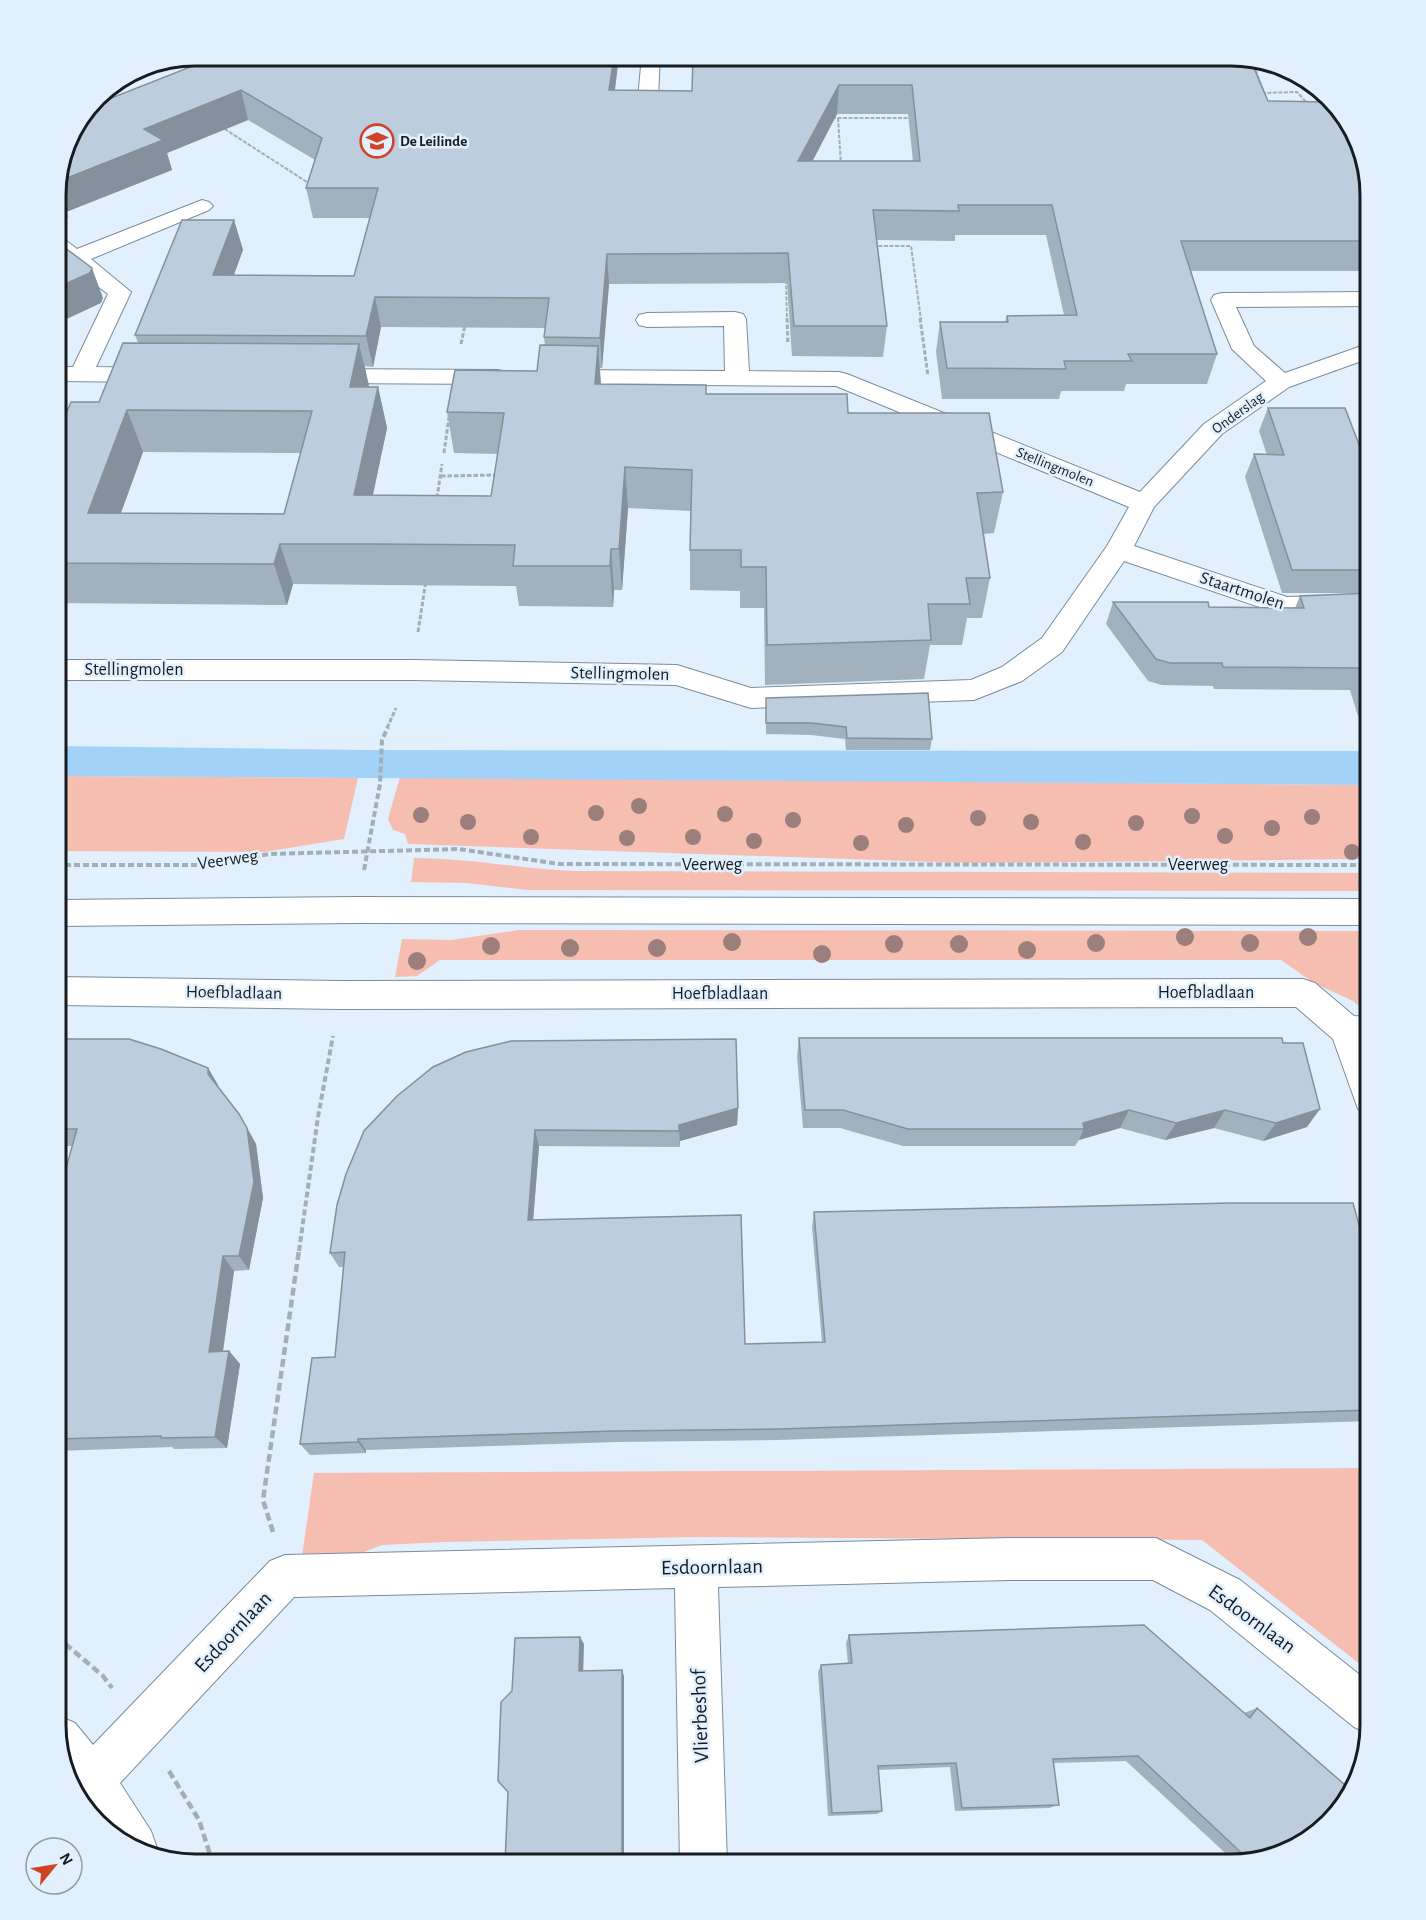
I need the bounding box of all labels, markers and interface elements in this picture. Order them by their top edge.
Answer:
school or university icon: De Leilinde [359,123,395,159]
place label: De Leilinde [400,134,467,149]
street label: Onderslag [1209,389,1267,437]
street label: Stellingmolen [1014,445,1096,489]
street label: Staartmolen [1198,569,1286,613]
street label: Stellingmolen [85,661,183,679]
street label: Stellingmolen [570,664,670,684]
street label: Veerweg [197,847,260,873]
street label: Veerweg [682,856,743,874]
street label: Veerweg [1168,856,1229,874]
street label: Hoefbladlaan [186,983,282,1003]
street label: Hoefbladlaan [1158,984,1254,1002]
street label: Hoefbladlaan [672,985,768,1003]
street label: Esdoornlaan [661,1556,763,1578]
street label: Esdoornlaan [1205,1581,1299,1657]
street label: Esdoornlaan [191,1588,275,1676]
street label: Vlierbeshof [688,1667,712,1763]
north arrow [24,1836,84,1896]
text: N [56,1850,76,1868]

